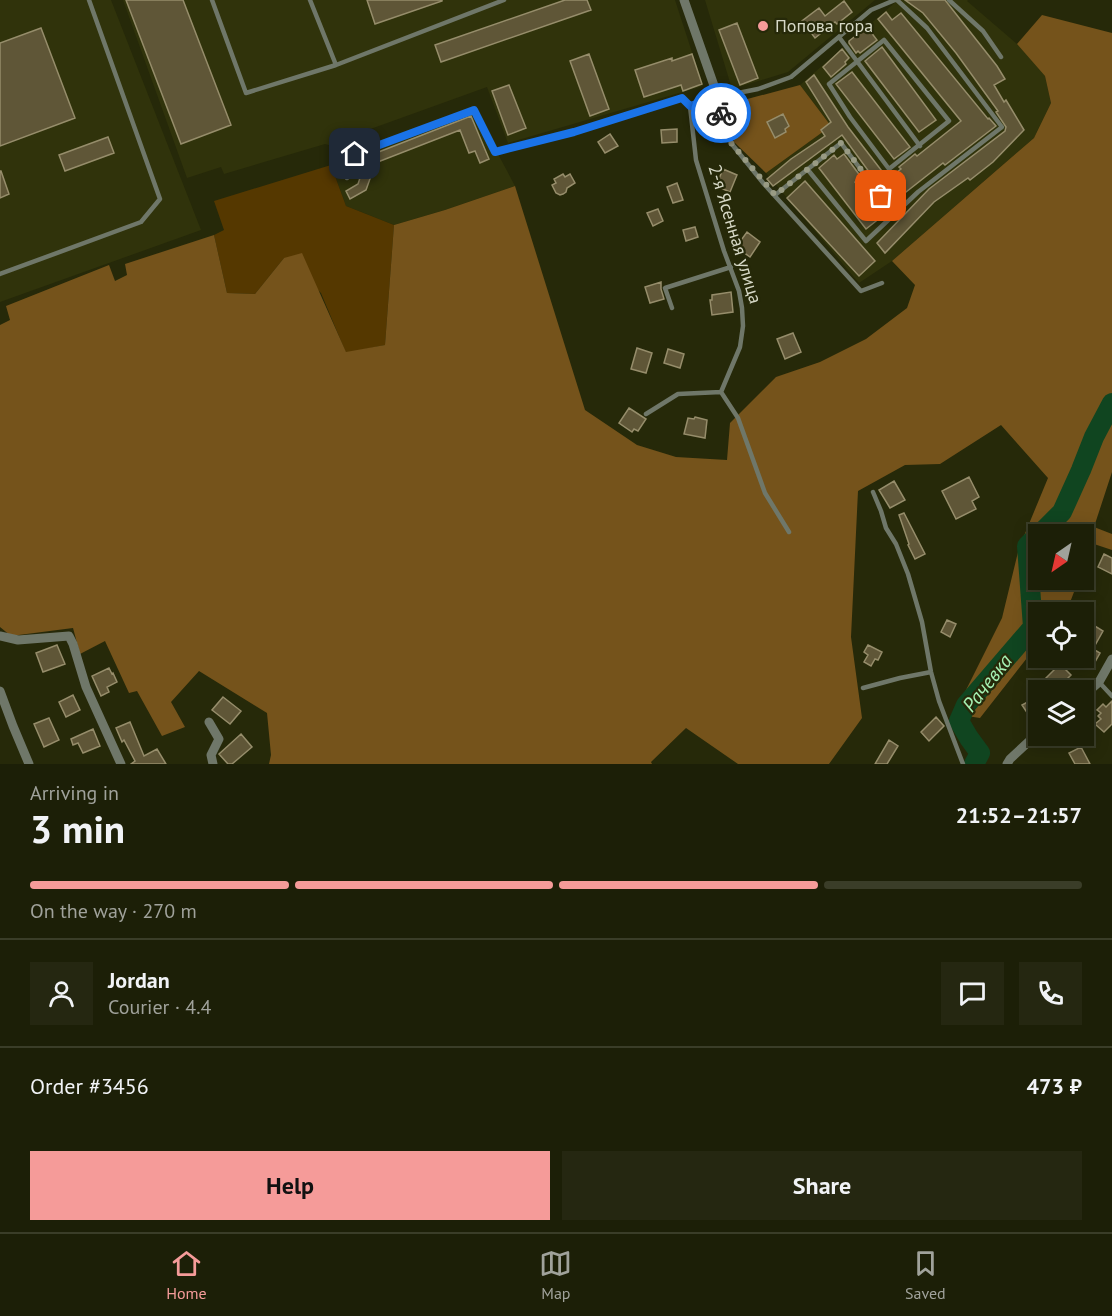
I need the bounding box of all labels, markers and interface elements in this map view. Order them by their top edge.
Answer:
place label: Попова гора [775,14,873,37]
marker: Попова гора [756,19,770,33]
courier [691,83,751,143]
icon: bike [705,97,738,130]
pin [329,128,380,179]
icon: home [338,137,371,170]
street label: 2-я Ясенная улица [703,162,768,306]
pin [855,170,906,221]
icon: bag [864,179,897,212]
north arrow [1028,524,1094,590]
map controls [1028,524,1094,746]
button: locate [1028,602,1094,668]
water label: Рачевка [956,649,1018,717]
button: layers [1028,680,1094,746]
text: Arriving in [30,780,119,806]
text: 21:52–21:57 [956,801,1082,829]
text: 3 min [30,803,125,854]
text: On the way · 270 m [30,898,197,924]
button: person [30,962,93,1025]
button: chat [941,962,1004,1025]
button: phone [1019,962,1082,1025]
text: Jordan [108,966,170,994]
text: Courier · 4.4 [108,994,211,1020]
text: Order #3456 [30,1072,149,1100]
text: 473 ₽ [1027,1072,1082,1100]
button: Help [30,1151,550,1220]
button: Share [562,1151,1082,1220]
tab: Home [166,1247,207,1303]
tab: Map [539,1247,572,1303]
tab: Saved [905,1247,946,1303]

